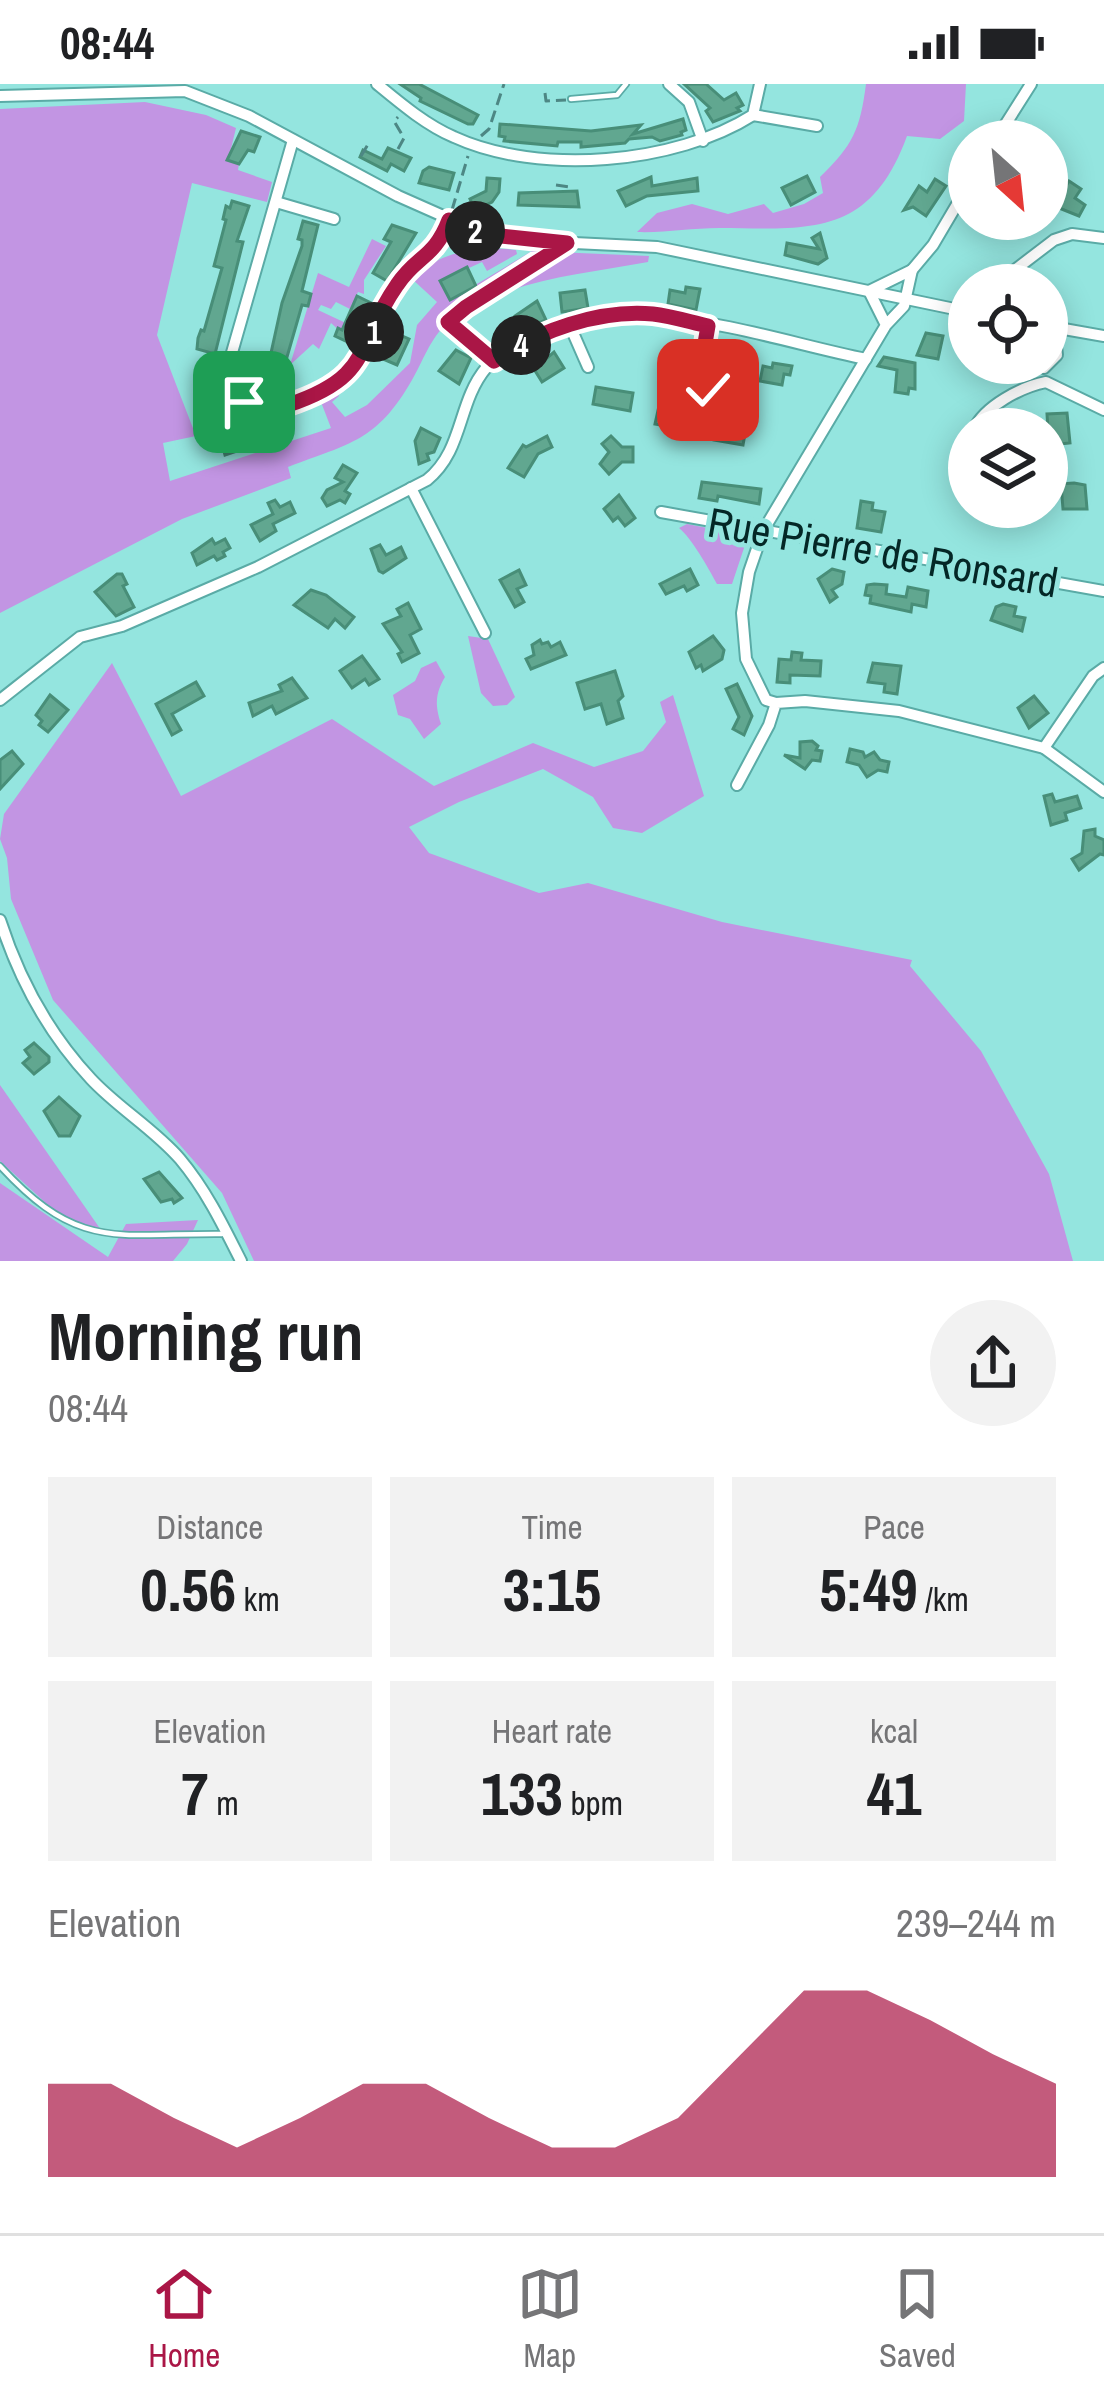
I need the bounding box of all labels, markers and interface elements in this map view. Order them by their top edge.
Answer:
text: 08:44 [60,12,154,73]
north arrow [948,120,1068,240]
map controls [948,120,1068,528]
pin: 2 [445,201,505,261]
text: 2 [467,209,483,253]
button: locate [948,264,1068,384]
pin: 1 [344,302,404,362]
text: 1 [366,310,382,354]
pin: 4 [491,315,551,375]
text: 4 [513,323,529,367]
pin [657,339,759,441]
pin [193,351,295,453]
icon: check [675,357,741,423]
icon: arrive [211,369,277,435]
button: layers [948,408,1068,528]
street label: Rue Pierre de Ronsard [704,494,1062,610]
text: Morning run [48,1292,364,1381]
button: share [930,1300,1056,1426]
text: 08:44 [48,1382,128,1434]
text: Distance [157,1505,263,1549]
text: Time [521,1505,583,1549]
text: Pace [863,1505,925,1549]
text: 0.56 [140,1549,236,1630]
text: 3:15 [503,1549,601,1630]
text: 5:49 [819,1549,918,1630]
text: km [236,1577,280,1621]
text: /km [918,1577,969,1621]
text: Elevation [154,1709,266,1753]
text: Heart rate [492,1709,612,1753]
text: kcal [870,1709,918,1753]
text: 7 [181,1753,209,1834]
text: 133 [481,1753,563,1834]
text: 41 [867,1753,921,1834]
text: m [209,1781,239,1825]
text: bpm [563,1781,623,1825]
text: Elevation [48,1897,181,1949]
text: 239–244 m [896,1897,1056,1949]
tab: Home [148,2261,220,2377]
tab: Map [517,2261,583,2377]
tab: Saved [879,2261,956,2377]

